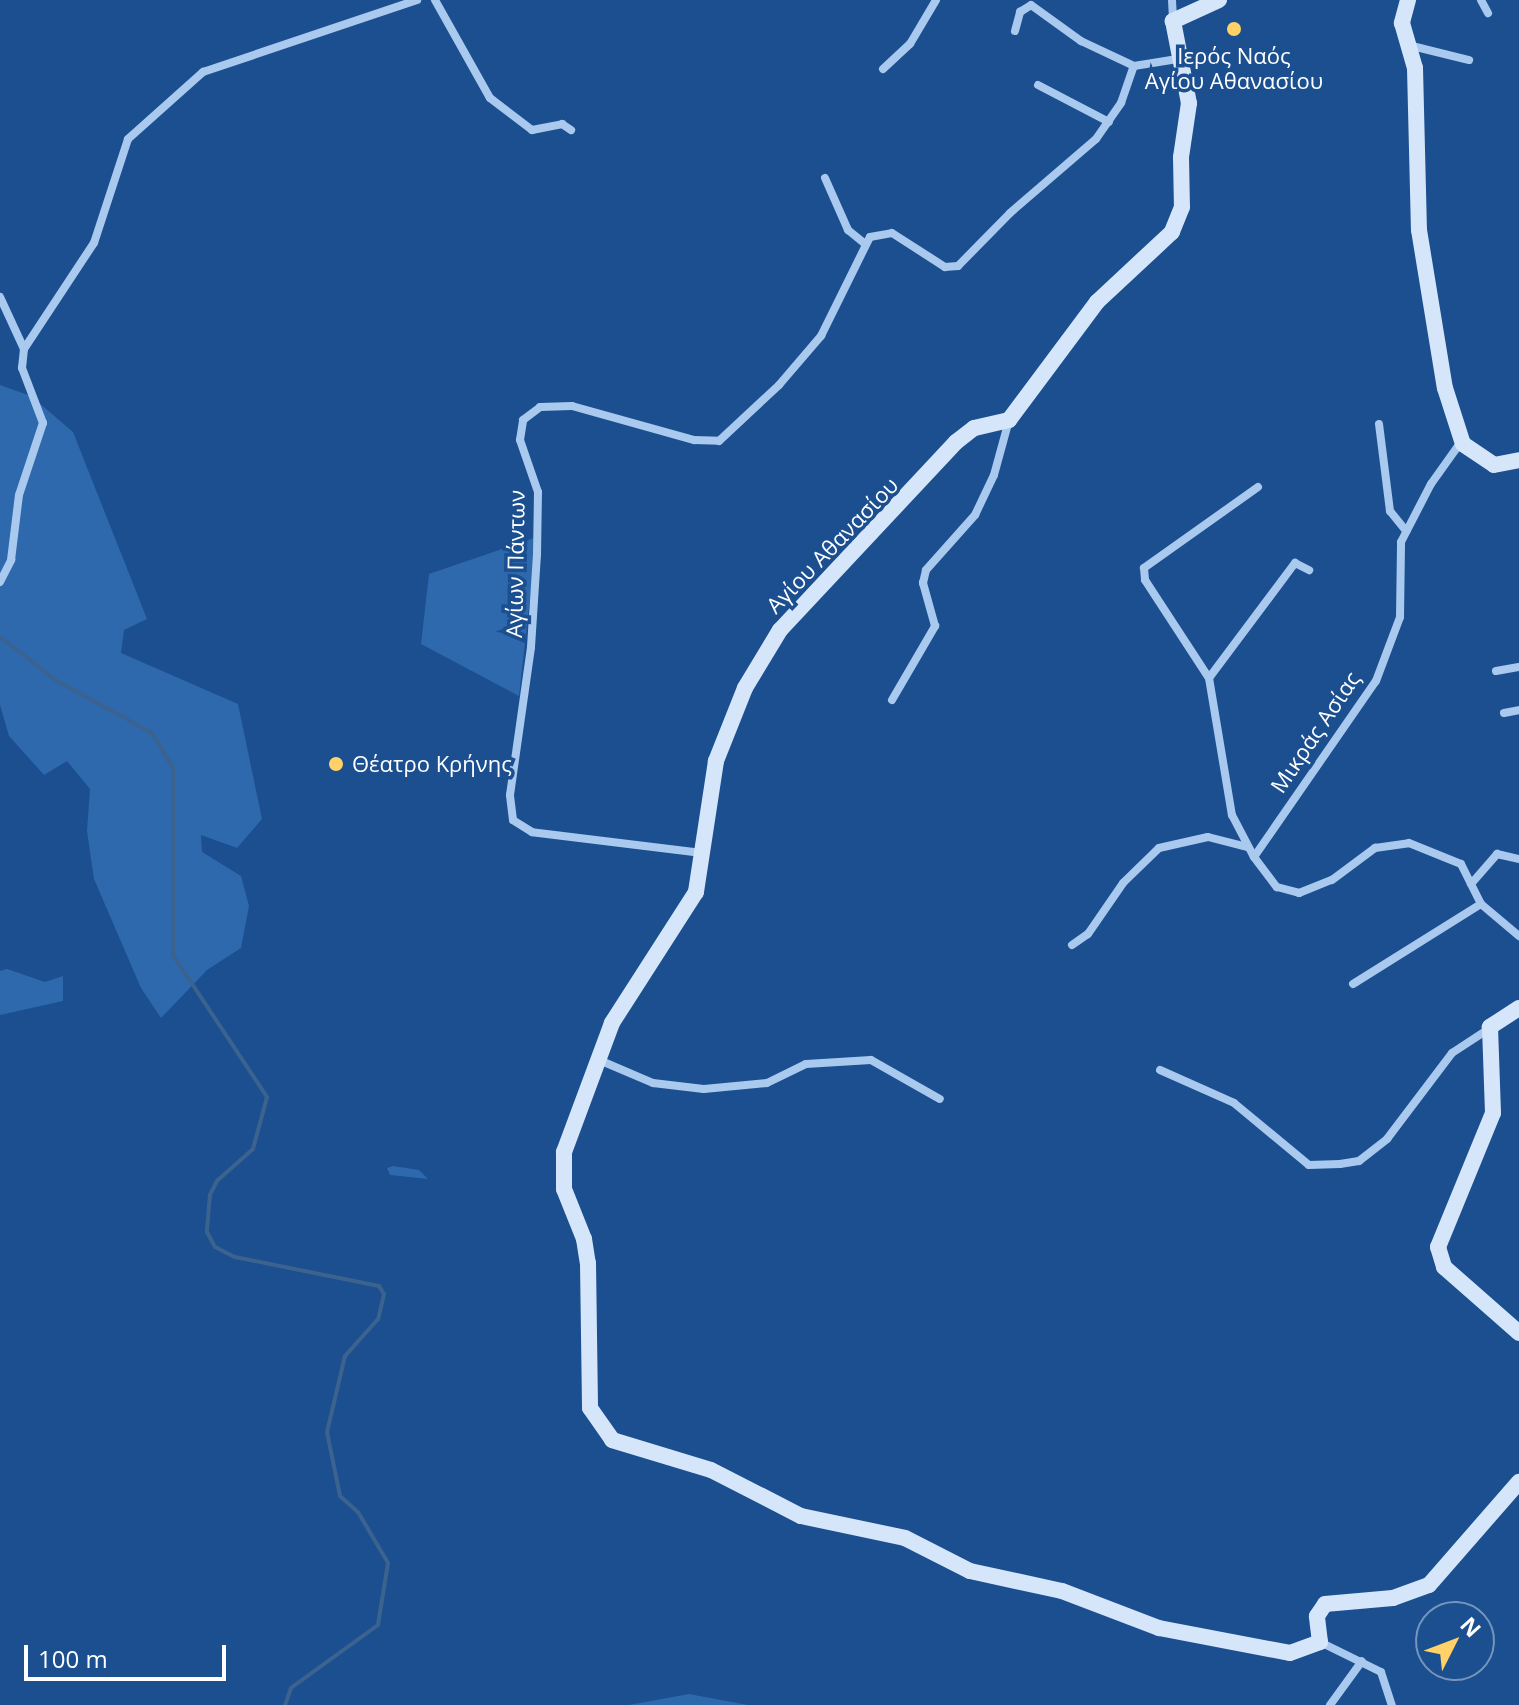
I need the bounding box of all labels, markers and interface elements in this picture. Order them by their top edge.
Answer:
marker: Ιερός Ναός Αγίου Αθανασίου [1225,20,1243,38]
place label: Ιερός Ναός Αγίου Αθανασίου [1145,42,1323,94]
street label: Αγίου Αθανασίου [761,472,903,618]
street label: Αγίων Πάντων [501,490,529,638]
street label: Μικράς Ασίας [1265,666,1365,798]
place label: Θέατρο Κρήνης [352,751,512,777]
marker: Θέατρο Κρήνης [327,755,345,773]
north arrow [1415,1601,1495,1681]
text: N [1454,1610,1488,1643]
scale bar [28,1629,230,1679]
text: 100 m [38,1642,108,1675]

